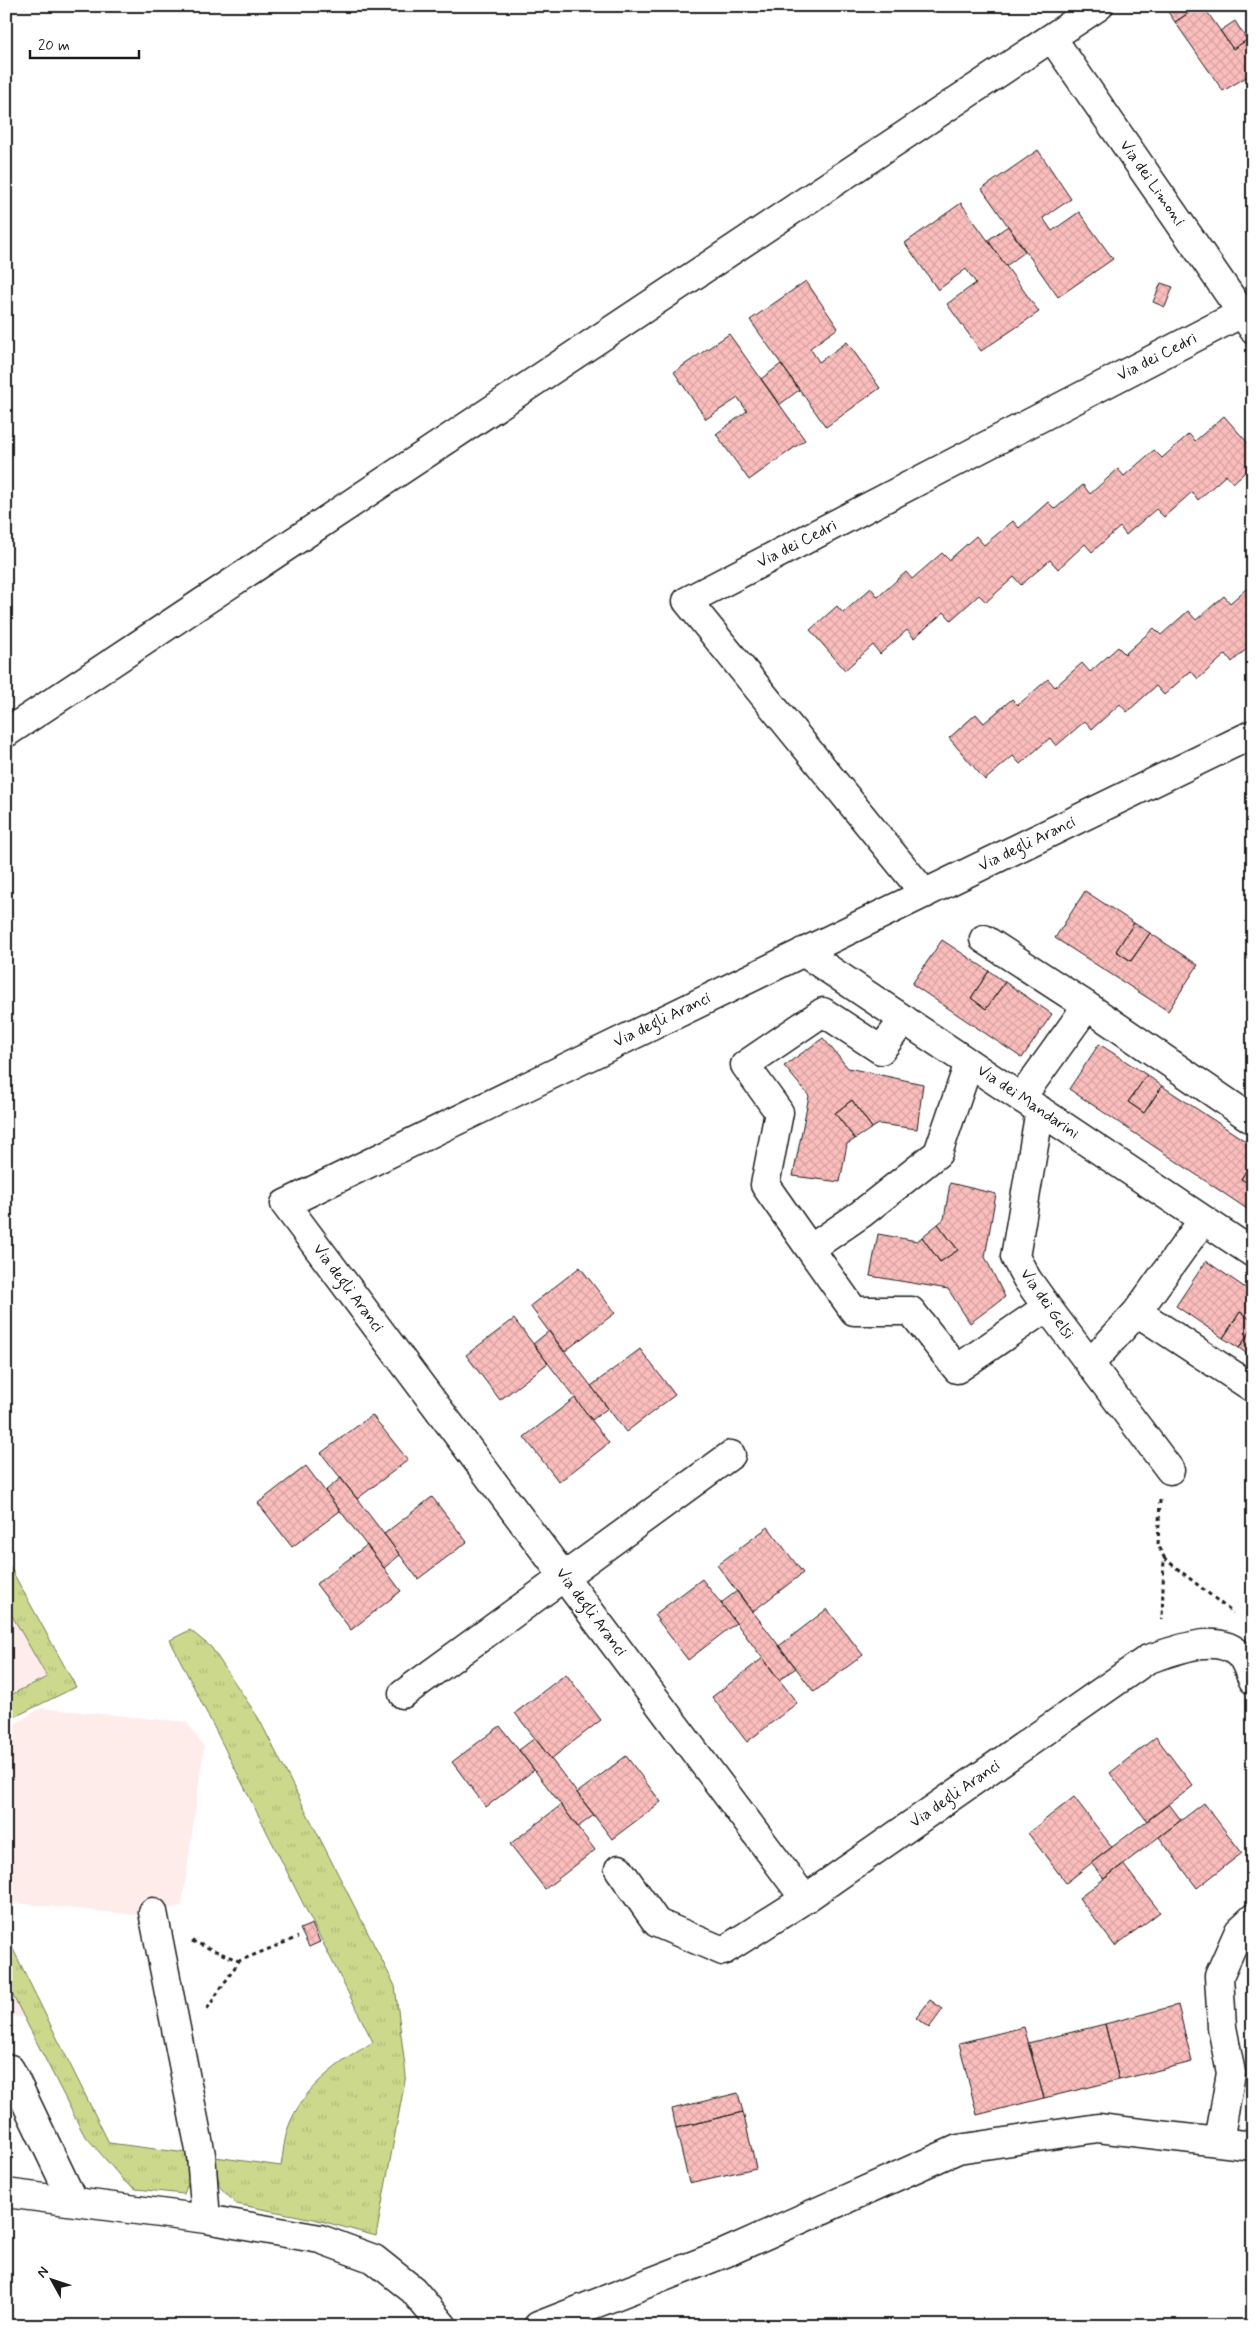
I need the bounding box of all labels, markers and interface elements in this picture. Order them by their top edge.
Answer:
scale bar [30,28,139,60]
text: 20 m [38,36,70,56]
street label: Via dei Limoni [1115,136,1190,230]
street label: Via dei Cedri [1113,328,1201,386]
street label: Via dei Cedri [753,515,841,573]
street label: Via degli Aranci [975,811,1080,877]
street label: Via degli Aranci [610,987,715,1053]
street label: Via dei Mandarini [973,1060,1083,1144]
street label: Via degli Aranci [307,1240,388,1337]
street label: Via dei Gelsi [1015,1265,1079,1343]
street label: Via degli Aranci [550,1564,631,1661]
street label: Via degli Aranci [906,1755,1005,1834]
north arrow [28,2254,78,2304]
text: N [33,2263,53,2282]

